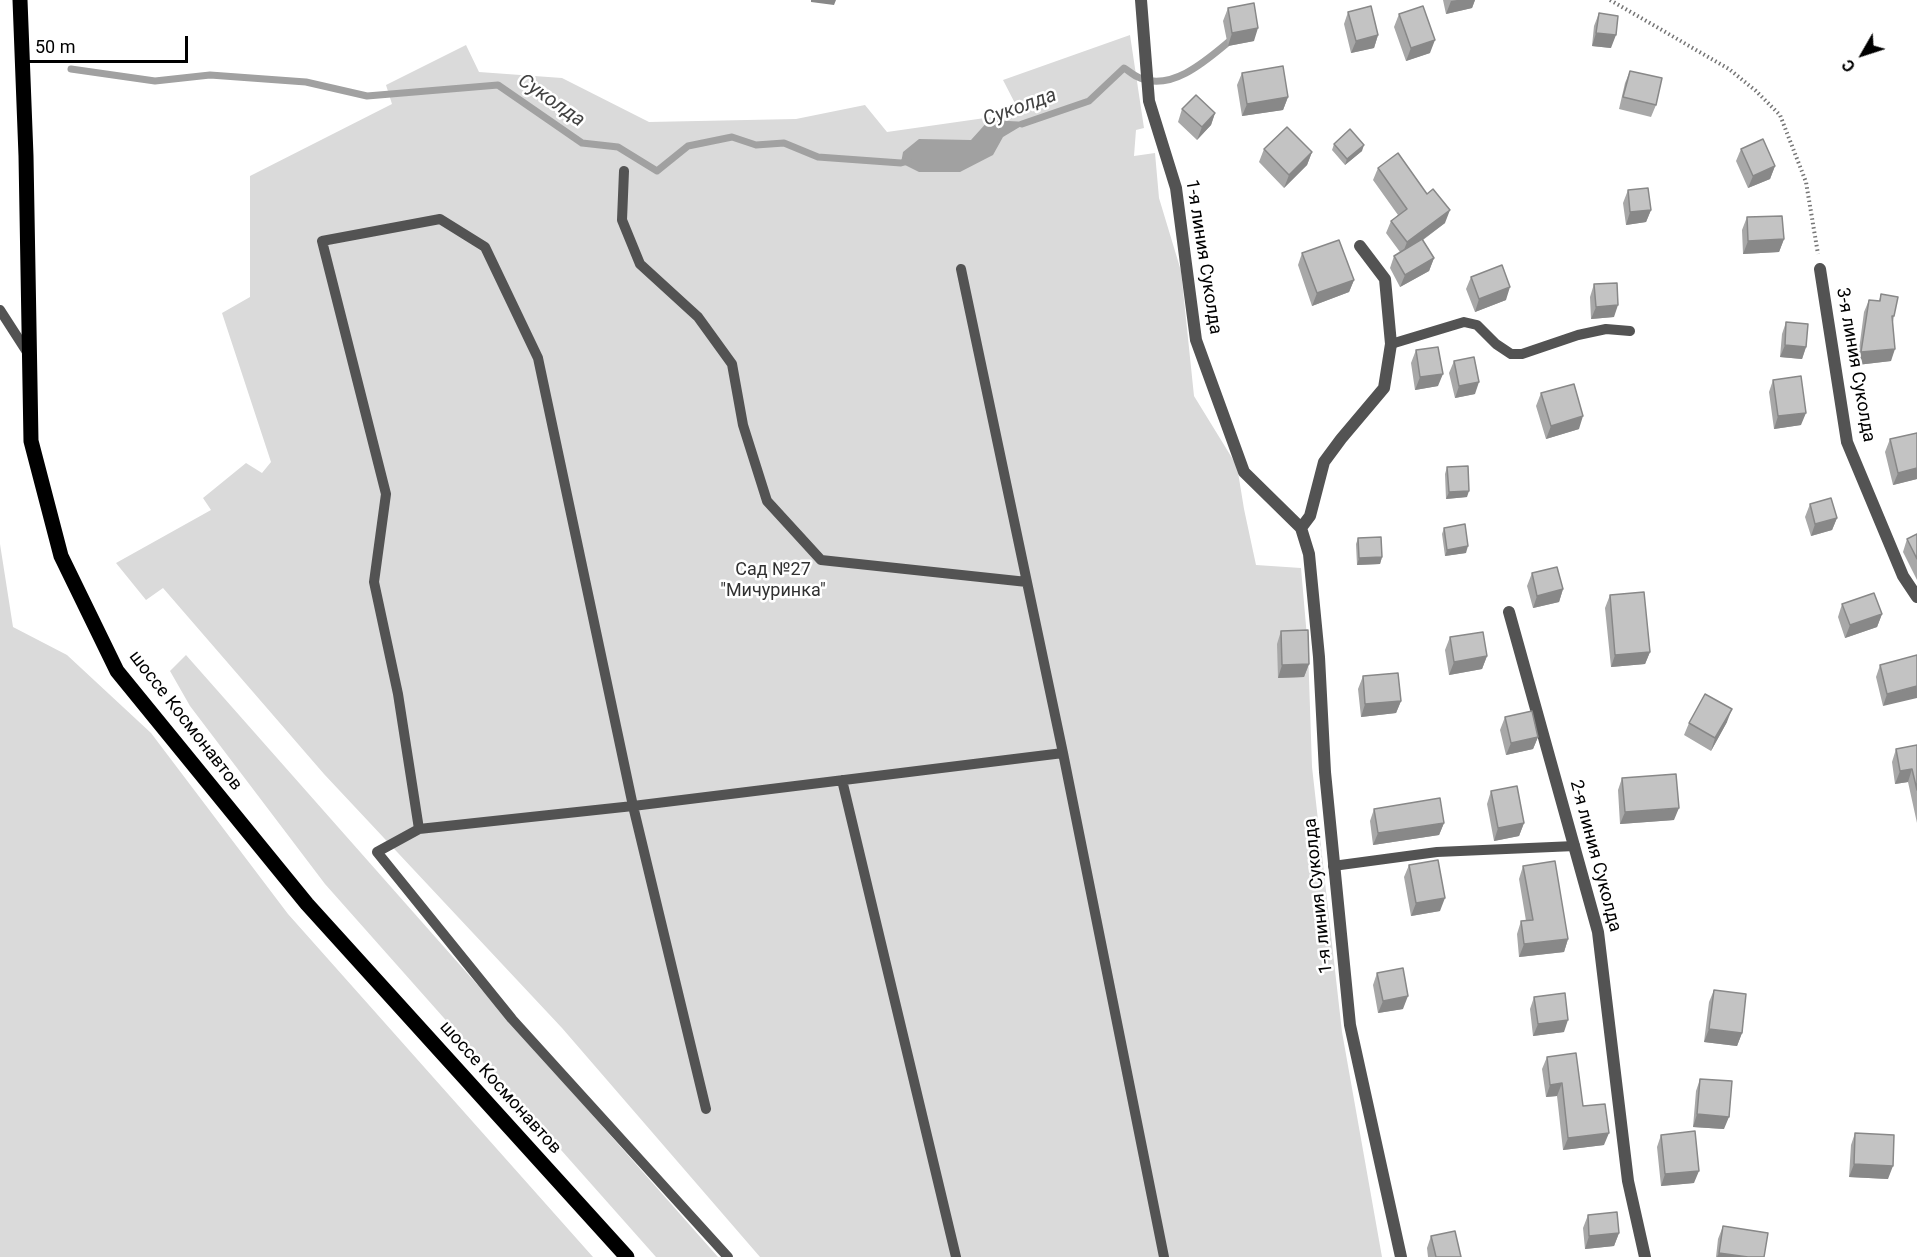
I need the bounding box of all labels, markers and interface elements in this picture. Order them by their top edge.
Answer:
scale bar [27,24,190,62]
north arrow [1833,24,1893,84]
text: 50 m [35,36,75,57]
text: С [1838,56,1859,76]
water label: Суколда [513,69,589,133]
water label: Суколда [980,84,1060,132]
street label: 1-я линия Суколда [1180,178,1226,336]
street label: 3-я линия Суколда [1831,286,1879,444]
park label: Сад №27 "Мичуринка" [720,559,826,602]
street label: шоссе Космонавтов [124,647,246,795]
street label: 2-я линия Суколда [1564,778,1626,934]
street label: 1-я линия Суколда [1300,817,1338,975]
street label: шоссе Космонавтов [435,1017,565,1159]

